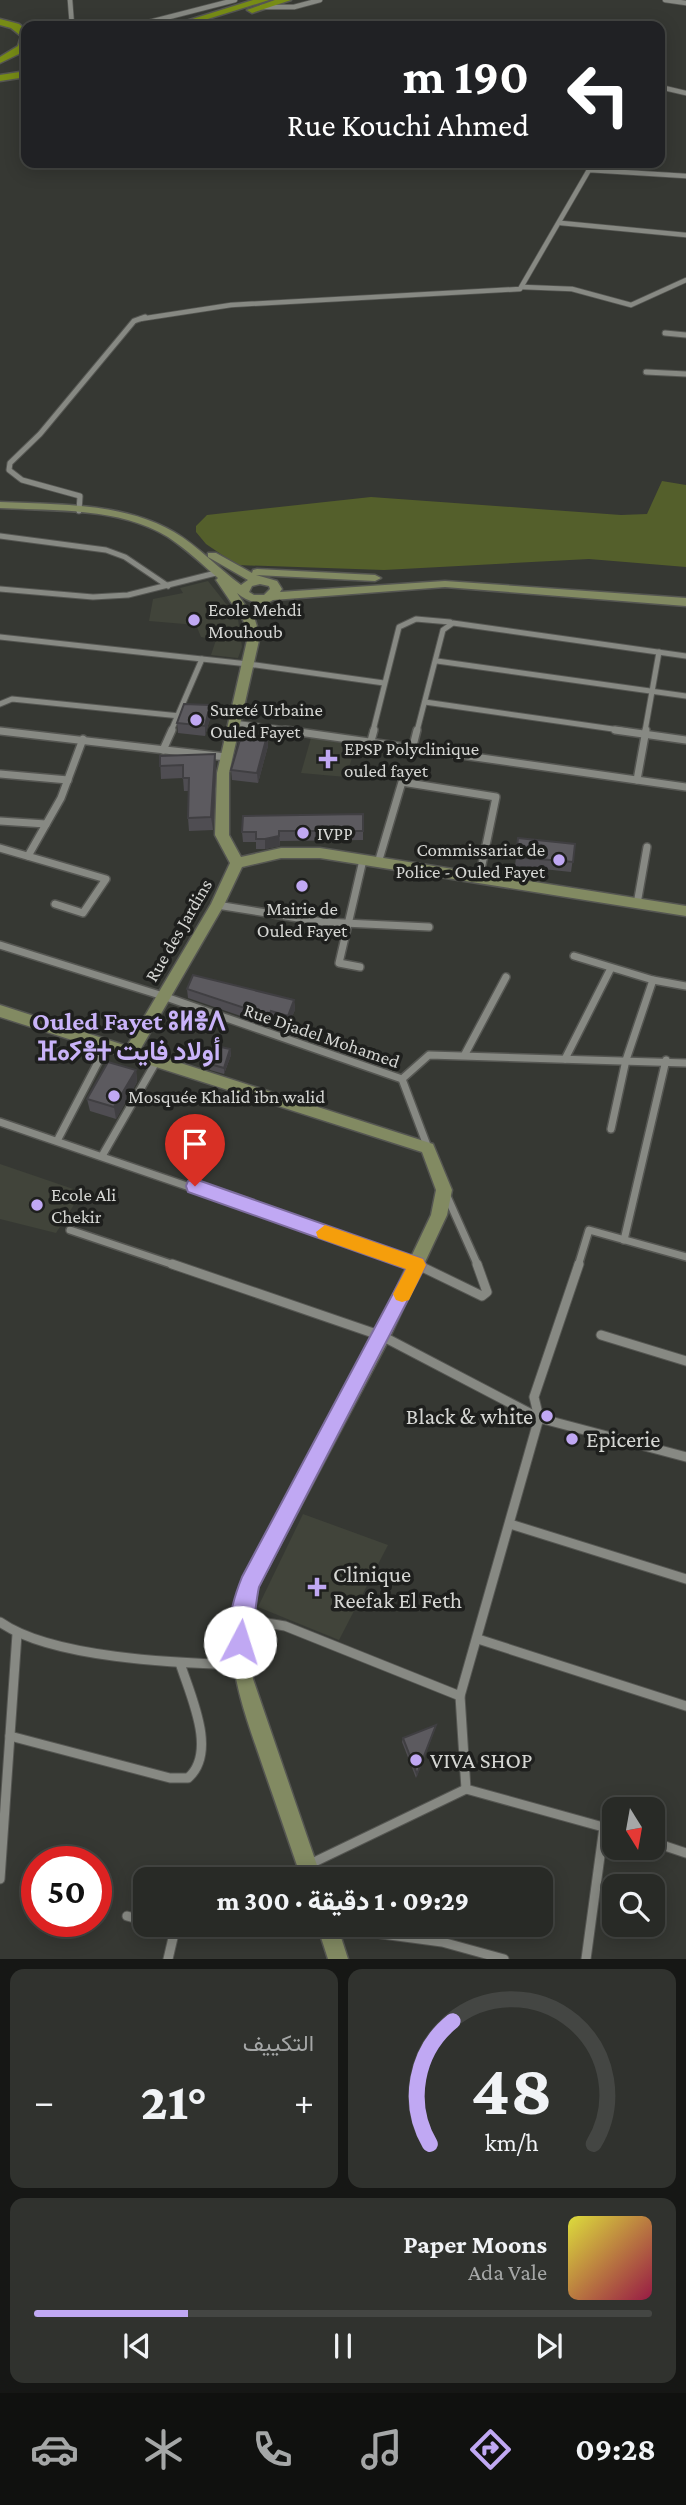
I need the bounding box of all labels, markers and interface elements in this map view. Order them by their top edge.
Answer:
text: 190 m [403,49,529,104]
icon: left [553,49,644,140]
text: Rue Kouchi Ahmed [287,107,529,143]
place label: Ecole Mehdi Mouhoub [208,599,302,642]
marker: Ecole Mehdi Mouhoub [186,612,202,628]
place label: Sureté Urbaine Ouled Fayet [210,699,323,742]
marker: Sureté Urbaine Ouled Fayet [188,712,204,728]
place label: EPSP Polyclinique ouled fayet [344,738,479,781]
marker: EPSP Polyclinique ouled fayet [318,749,338,769]
place label: IVPP [317,823,353,844]
marker: IVPP [295,825,311,841]
place label: Commissariat de Police - Ouled Fayet [396,839,546,882]
marker: Commissariat de Police - Ouled Fayet [551,852,567,868]
street label: Rue des Jardins [141,875,216,985]
marker: Mairie de Ouled Fayet [294,878,310,894]
place label: Mairie de Ouled Fayet [257,898,348,941]
street label: Rue Djadel Mohamed [241,999,402,1073]
district label: Ouled Fayet ⵓⵍⴻⴷ ⴼⴰⵢⴻⵜ أولاد فايت [32,1007,226,1067]
place label: Mosquée Khalid ibn walid [128,1086,325,1107]
marker: Mosquée Khalid ibn walid [106,1088,122,1104]
pin [165,1114,225,1186]
icon: arrive [176,1125,214,1163]
place label: Ecole Ali Chekir [51,1184,116,1227]
marker: Ecole Ali Chekir [29,1197,45,1213]
place label: Black & white [406,1403,533,1429]
marker: Black & white [539,1408,555,1424]
place label: Epicerie [586,1426,660,1452]
marker: Epicerie [564,1431,580,1447]
place label: Clinique Reefak El Feth [333,1561,462,1613]
marker: Clinique Reefak El Feth [307,1577,327,1597]
position arrow [203,1605,277,1679]
place label: VIVA SHOP [430,1747,533,1773]
marker: VIVA SHOP [408,1752,424,1768]
north arrow [602,1797,665,1860]
map controls [602,1797,665,1937]
speed limit sign: 50 [21,1846,112,1937]
button: search [602,1874,665,1937]
text: 09:29 · 1 دقيقة · 300 m [217,1887,469,1916]
text: التكييف [243,2030,314,2056]
text: 48 [471,2050,553,2131]
text: 21° [141,2072,207,2130]
text: − [34,2080,54,2122]
text: + [294,2080,314,2122]
text: km/h [485,2129,539,2156]
text: Paper Moons [403,2230,547,2259]
text: Ada Vale [468,2259,547,2285]
icon: previous [118,2327,156,2365]
icon: pause [324,2327,362,2365]
icon: next [530,2327,568,2365]
icon: car [30,2425,79,2474]
icon: climate [139,2425,188,2474]
icon: phone [248,2425,297,2474]
icon: music [357,2425,406,2474]
icon: directions [466,2425,515,2474]
text: 09:28 [575,2431,656,2467]

